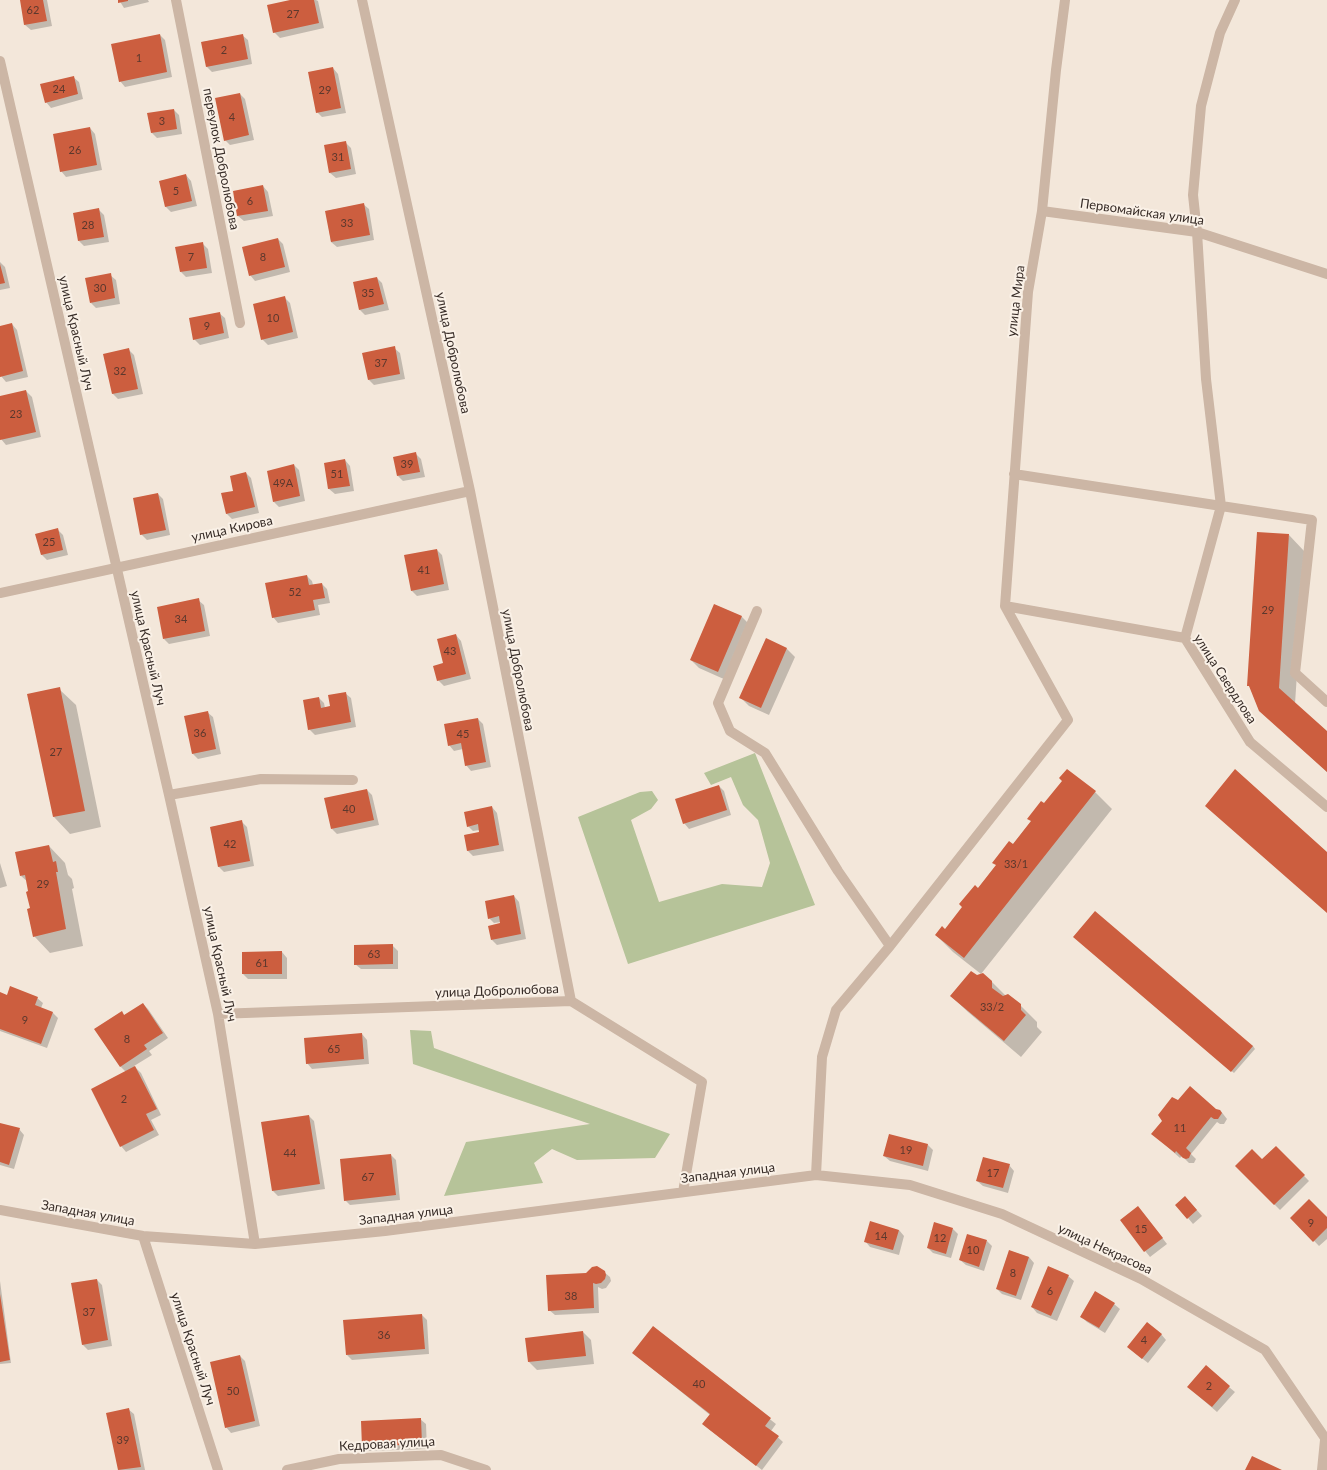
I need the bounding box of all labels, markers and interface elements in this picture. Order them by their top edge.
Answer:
house number: 62 [27,3,39,17]
house number: 27 [287,7,299,21]
house number: 2 [221,43,227,57]
house number: 1 [136,51,142,65]
house number: 24 [53,82,65,96]
house number: 29 [319,83,331,97]
street label: переулок Добролюбова [200,87,242,231]
house number: 4 [229,110,235,124]
house number: 3 [159,114,165,128]
house number: 26 [69,143,81,157]
house number: 31 [332,150,344,164]
house number: 5 [173,184,179,198]
house number: 6 [247,194,253,208]
street label: Первомайская улица [1079,196,1205,228]
house number: 33 [341,216,353,230]
house number: 28 [82,218,94,232]
house number: 7 [188,250,194,264]
house number: 8 [260,250,266,264]
street label: улица Мира [1004,264,1028,338]
street label: улица Красный Луч [55,274,97,392]
house number: 30 [94,281,106,295]
house number: 35 [362,286,374,300]
street label: улица Добролюбова [433,291,473,415]
house number: 10 [267,311,279,325]
house number: 9 [204,319,210,333]
house number: 37 [375,356,387,370]
house number: 32 [114,364,126,378]
house number: 23 [10,407,22,421]
house number: 39 [401,457,413,471]
house number: 51 [331,467,343,481]
house number: 49А [273,476,293,490]
street label: улица Кирова [190,513,274,545]
house number: 25 [43,535,55,549]
house number: 41 [418,563,430,577]
house number: 52 [289,585,301,599]
street label: улица Красный Луч [127,589,169,707]
house number: 29 [1262,603,1274,617]
street label: улица Добролюбова [499,608,537,732]
house number: 34 [175,612,187,626]
street label: улица Свердлова [1190,631,1260,727]
house number: 43 [444,644,456,658]
house number: 36 [194,726,206,740]
house number: 45 [457,727,469,741]
house number: 27 [50,745,62,759]
house number: 40 [343,802,355,816]
house number: 42 [224,837,236,851]
house number: 33/1 [1004,857,1028,871]
house number: 29 [37,877,49,891]
street label: улица Красный Луч [200,905,240,1023]
house number: 63 [368,947,380,961]
house number: 61 [256,956,268,970]
street label: улица Добролюбова [435,981,559,1001]
house number: 33/2 [980,1000,1004,1014]
house number: 9 [22,1013,28,1027]
house number: 8 [124,1032,130,1046]
house number: 65 [328,1042,340,1056]
house number: 2 [121,1092,127,1106]
house number: 11 [1174,1121,1186,1135]
house number: 19 [900,1143,912,1157]
house number: 44 [284,1146,296,1160]
street label: Западная улица [680,1159,776,1187]
house number: 17 [987,1166,999,1180]
house number: 67 [362,1170,374,1184]
street label: Западная улица [40,1197,136,1229]
street label: Западная улица [358,1201,454,1229]
house number: 9 [1308,1216,1314,1230]
street label: улица Некрасова [1055,1220,1155,1278]
house number: 15 [1135,1222,1147,1236]
house number: 14 [875,1229,887,1243]
house number: 12 [934,1231,946,1245]
house number: 10 [967,1243,979,1257]
house number: 8 [1010,1266,1016,1280]
house number: 6 [1047,1284,1053,1298]
house number: 38 [565,1289,577,1303]
street label: улица Красный Луч [167,1291,219,1407]
house number: 37 [83,1305,95,1319]
house number: 36 [378,1328,390,1342]
house number: 4 [1141,1333,1147,1347]
house number: 40 [693,1377,705,1391]
house number: 2 [1206,1379,1212,1393]
house number: 50 [227,1384,239,1398]
house number: 39 [117,1433,129,1447]
street label: Кедровая улица [339,1434,435,1454]

